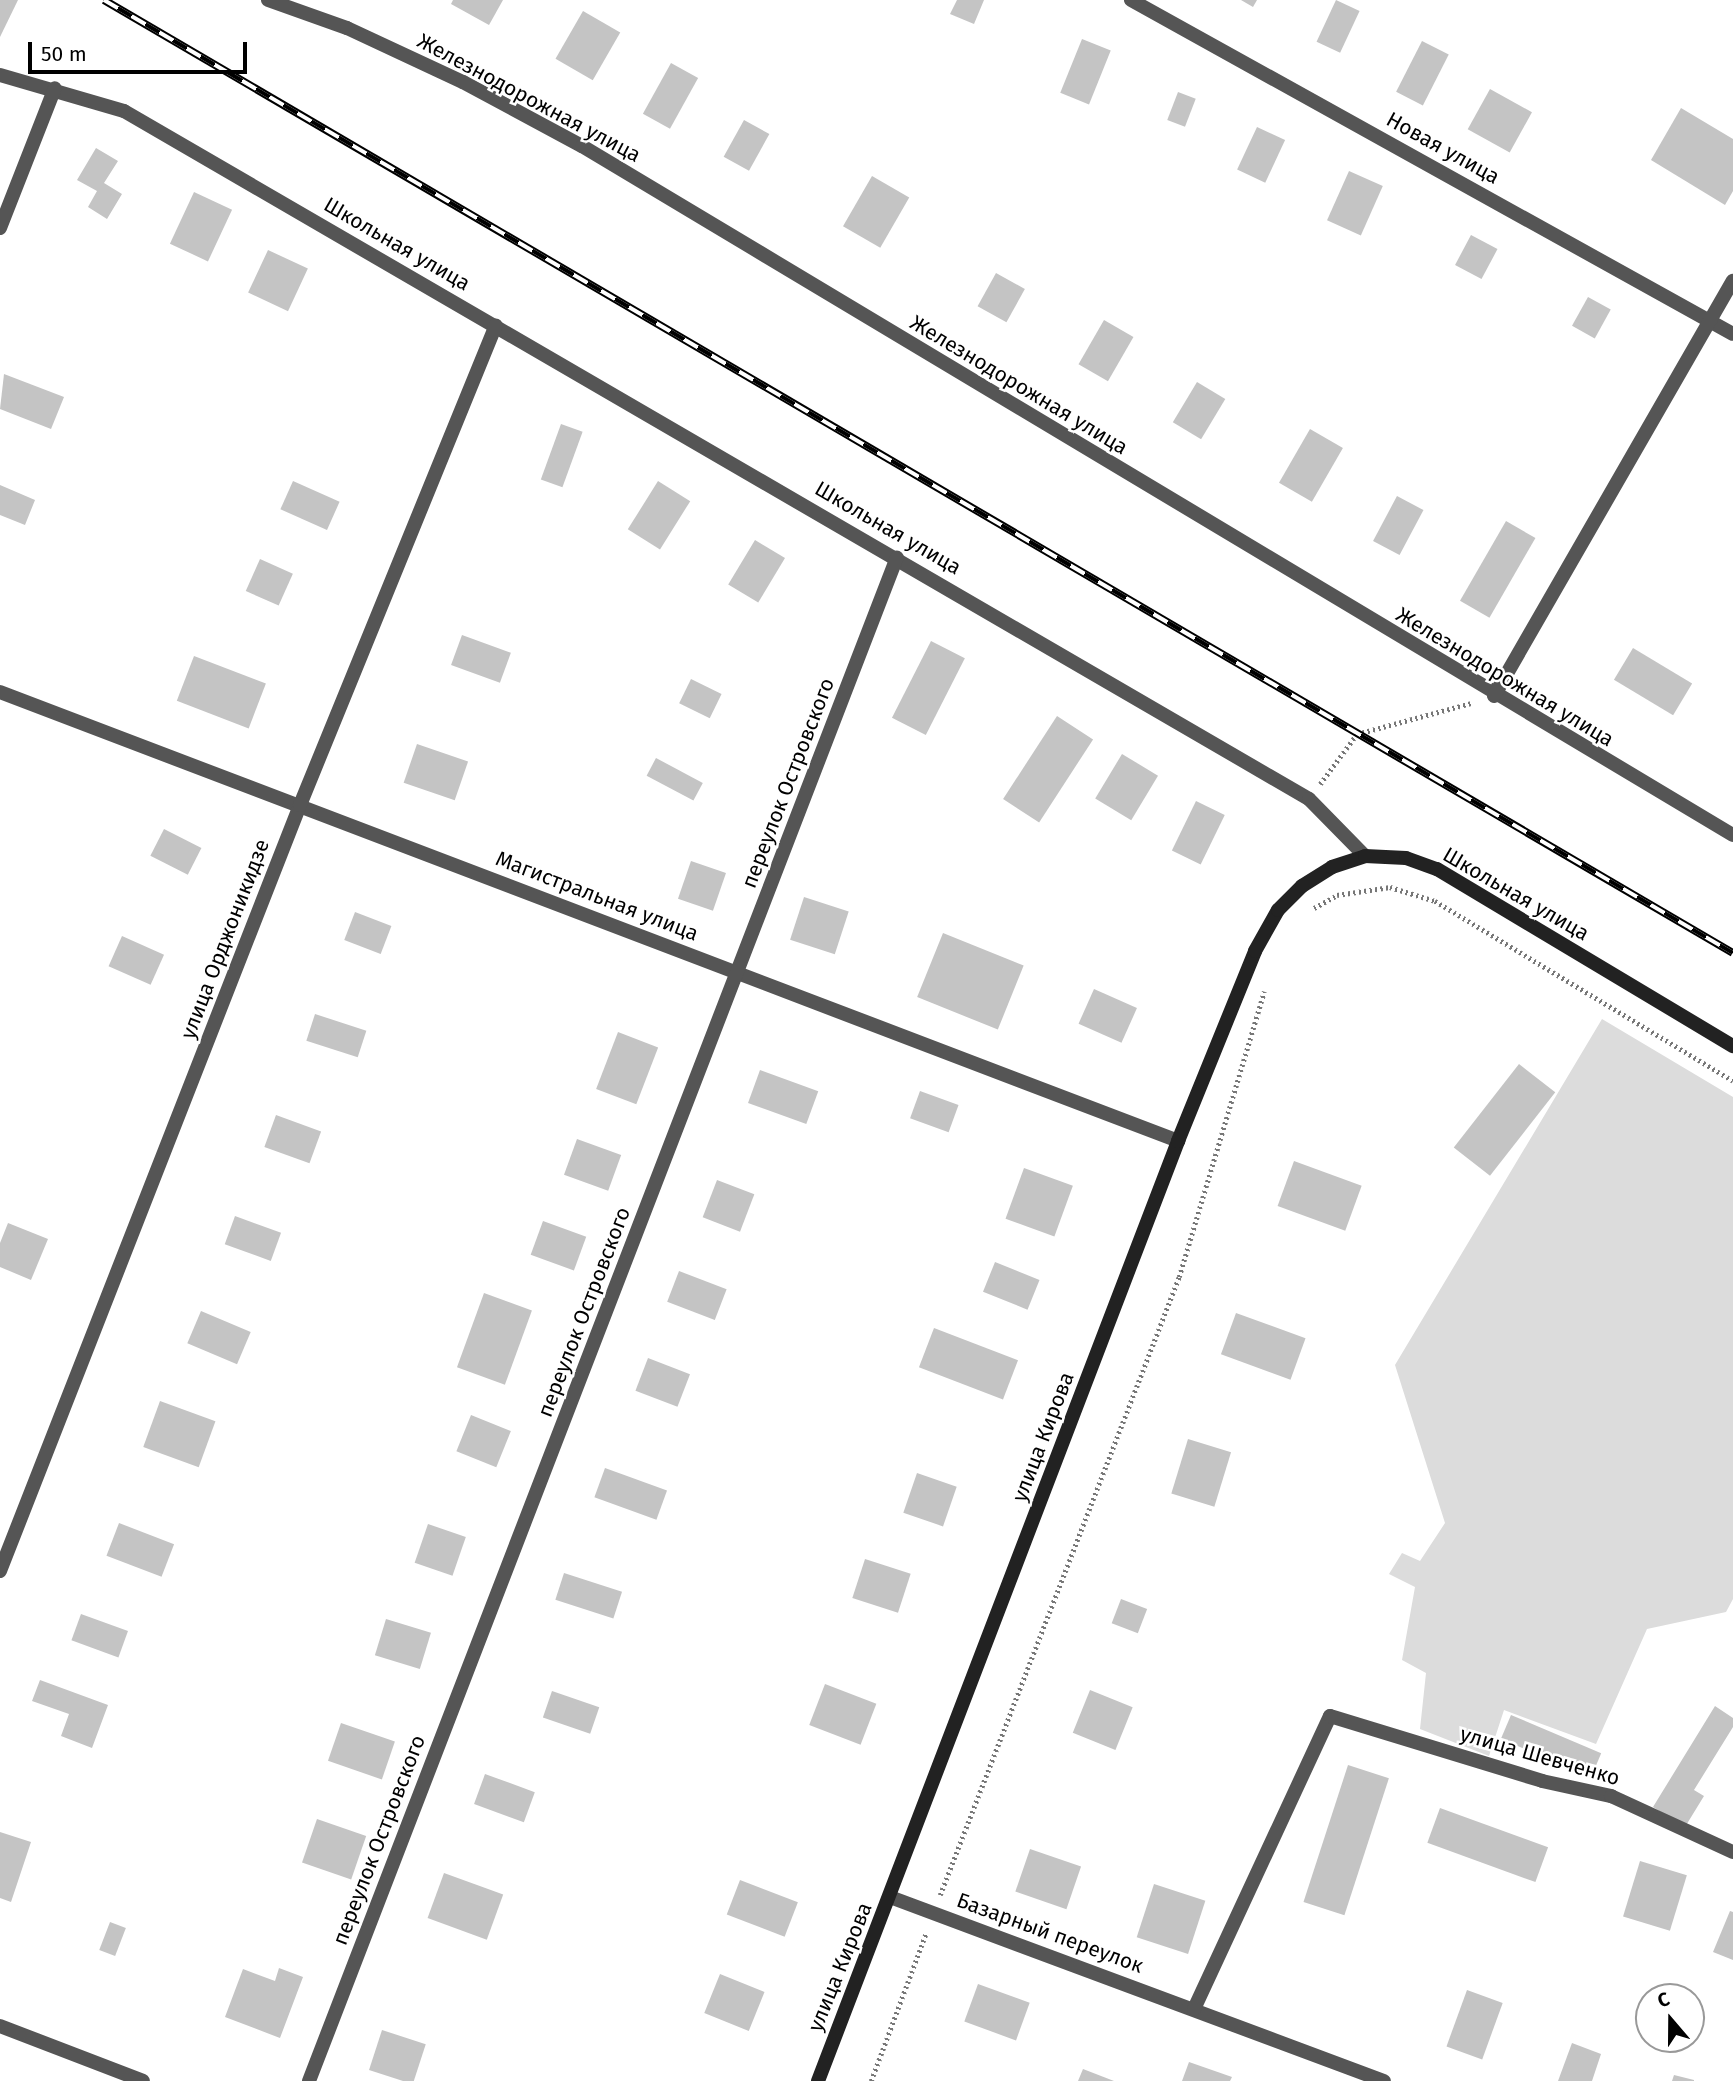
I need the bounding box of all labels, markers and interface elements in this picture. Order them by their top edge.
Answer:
scale bar [32,28,250,72]
street label: Железнодорожная улица [413,28,645,168]
text: 50 m [41,41,87,67]
street label: Новая улица [1382,107,1504,189]
street label: Школьная улица [319,192,475,296]
street label: Железнодорожная улица [906,310,1132,460]
street label: Школьная улица [810,476,966,580]
street label: Железнодорожная улица [1392,602,1618,752]
street label: переулок Островского [736,674,840,892]
street label: улица Орджоникидзе [175,836,275,1042]
street label: Школьная улица [1438,842,1594,946]
street label: Магистральная улица [492,846,702,946]
street label: переулок Островского [532,1203,636,1421]
street label: улица Кирова [1007,1369,1079,1505]
street label: улица Шевченко [1457,1721,1623,1791]
street label: переулок Островского [327,1731,431,1949]
street label: Базарный переулок [953,1887,1147,1979]
street label: улица Кирова [803,1899,877,2035]
north arrow [1635,1983,1705,2053]
text: С [1654,1987,1672,2012]

